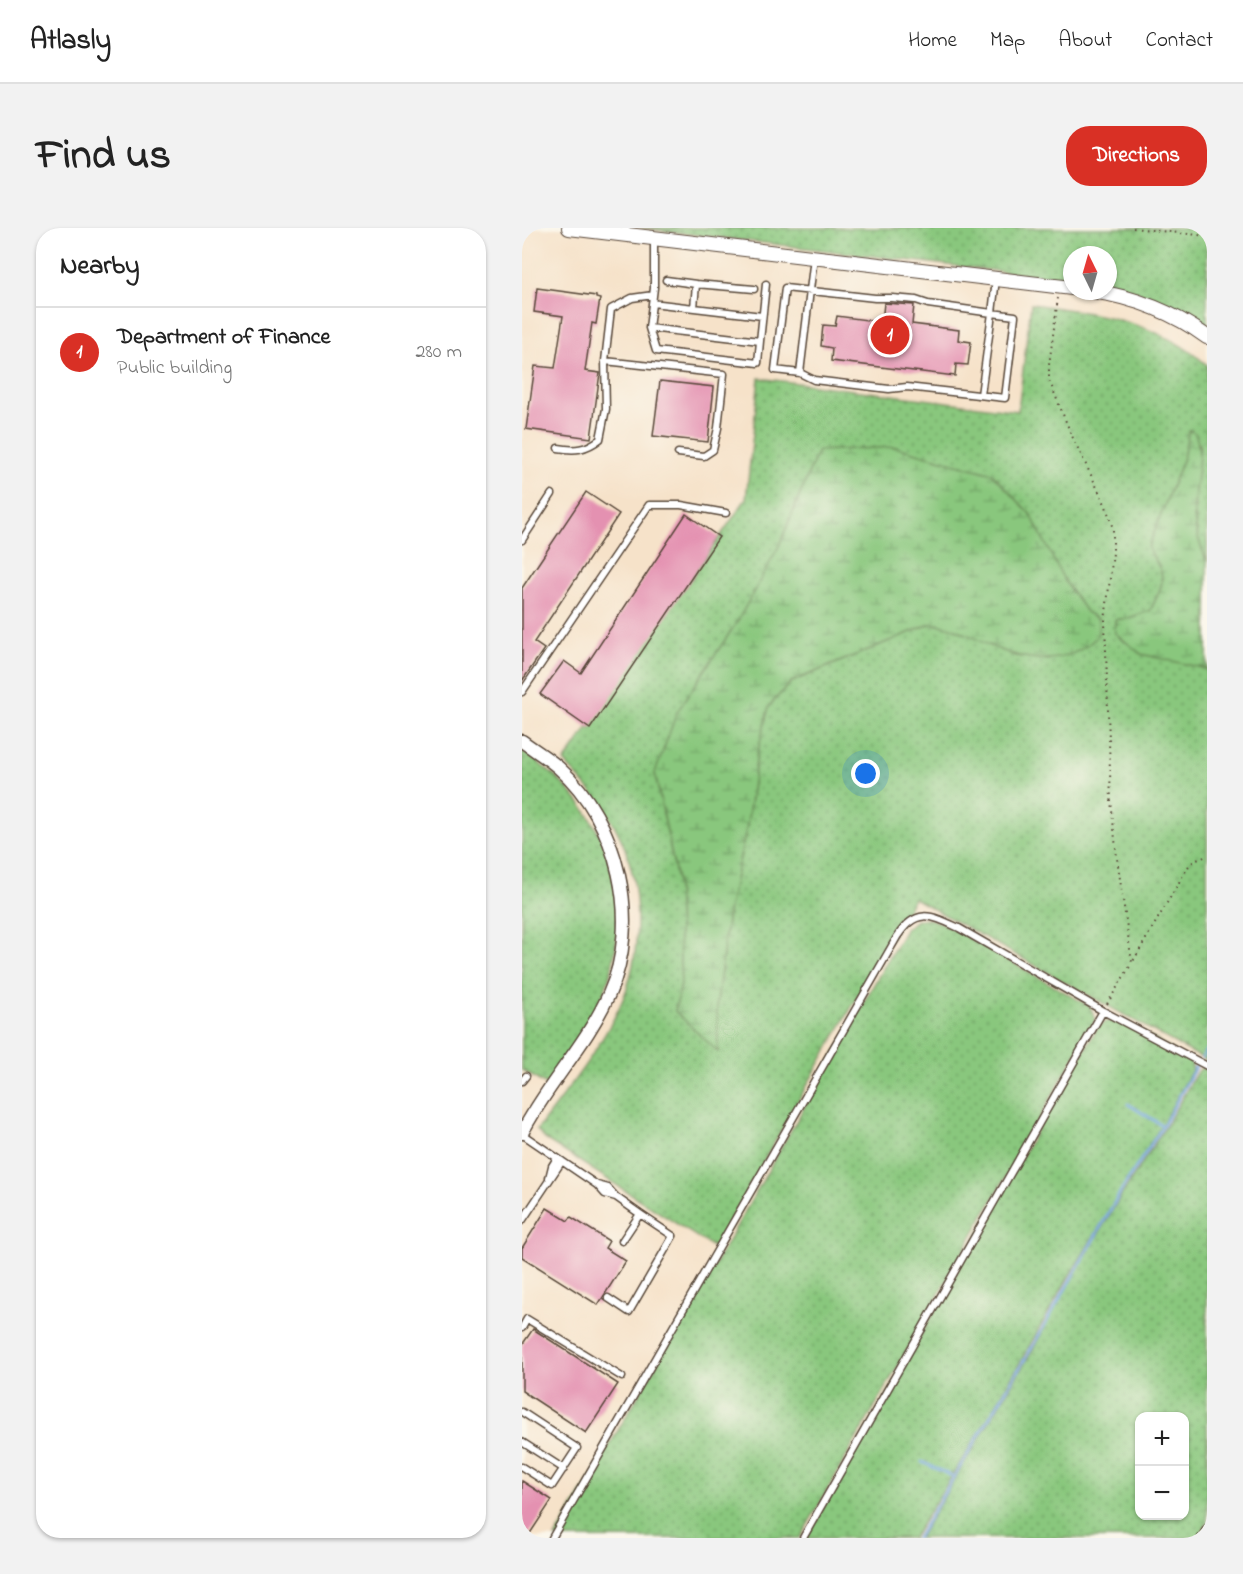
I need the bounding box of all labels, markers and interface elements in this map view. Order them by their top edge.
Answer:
text: Atlasly [30,21,111,62]
text: Home [908,26,957,56]
text: Map [990,26,1025,56]
text: About [1058,26,1112,56]
text: Contact [1145,26,1213,56]
text: Find us [36,126,171,187]
button: Directions [1066,126,1207,186]
north arrow [1063,246,1117,300]
text: Nearby [60,248,139,286]
pin: 1 [870,312,910,358]
text: Department of Finance [117,322,330,354]
text: 1 [76,338,83,367]
text: 280 m [415,338,462,367]
text: Public building [117,354,232,383]
your location [851,759,880,788]
map controls [1135,1412,1189,1520]
button: + [1135,1412,1189,1466]
button: − [1135,1466,1189,1520]

